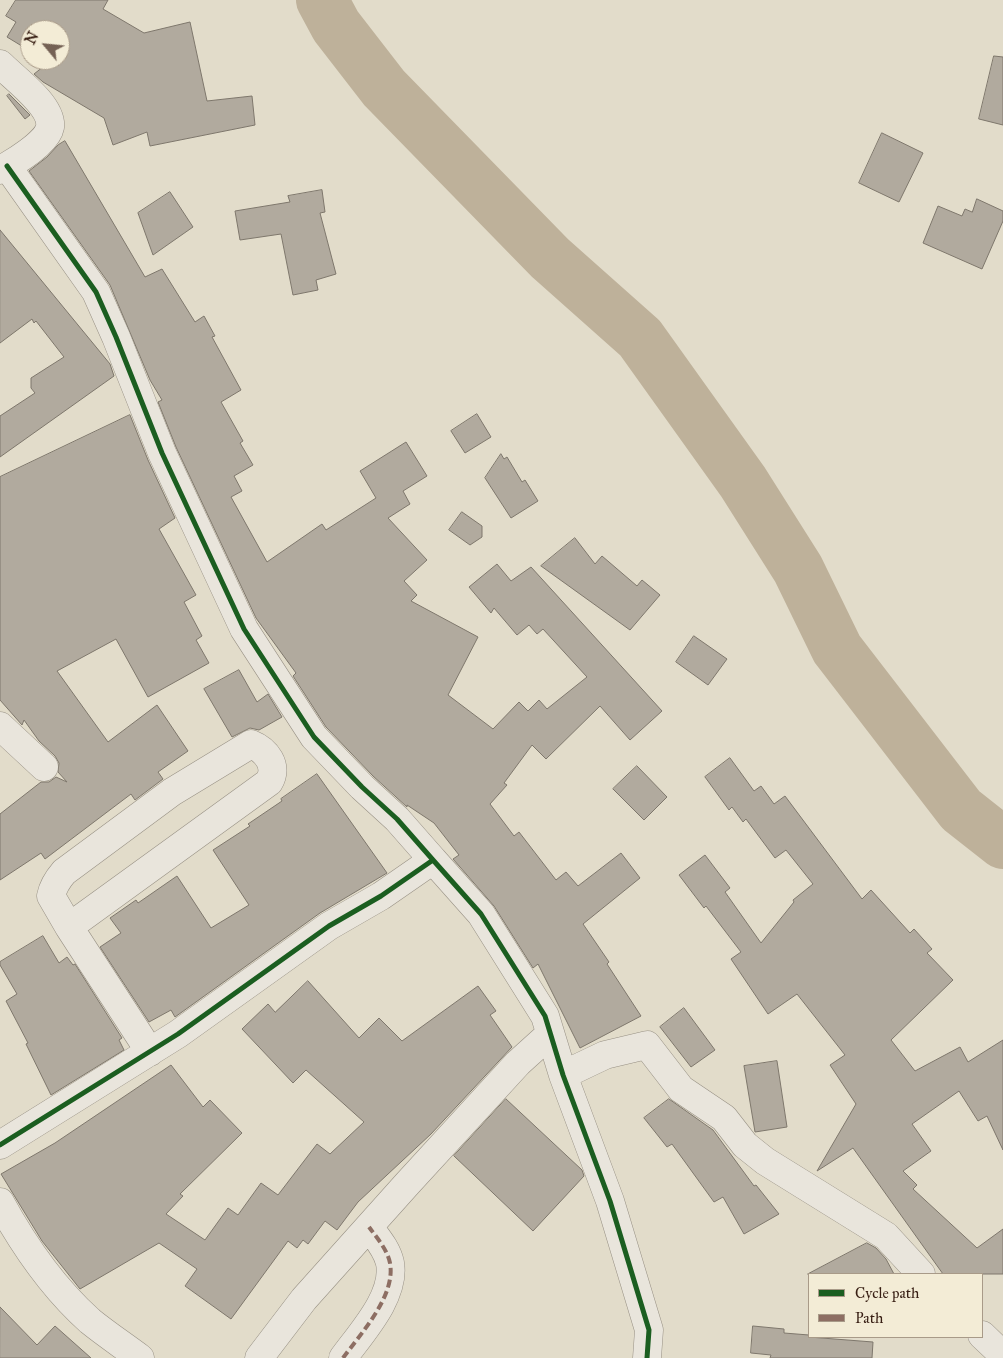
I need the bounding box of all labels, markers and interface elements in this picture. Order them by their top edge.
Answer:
north arrow [20,20,70,70]
text: N [22,29,42,47]
legend [808,1273,983,1338]
text: Cycle path [855,1284,919,1302]
text: Path [855,1309,883,1327]

